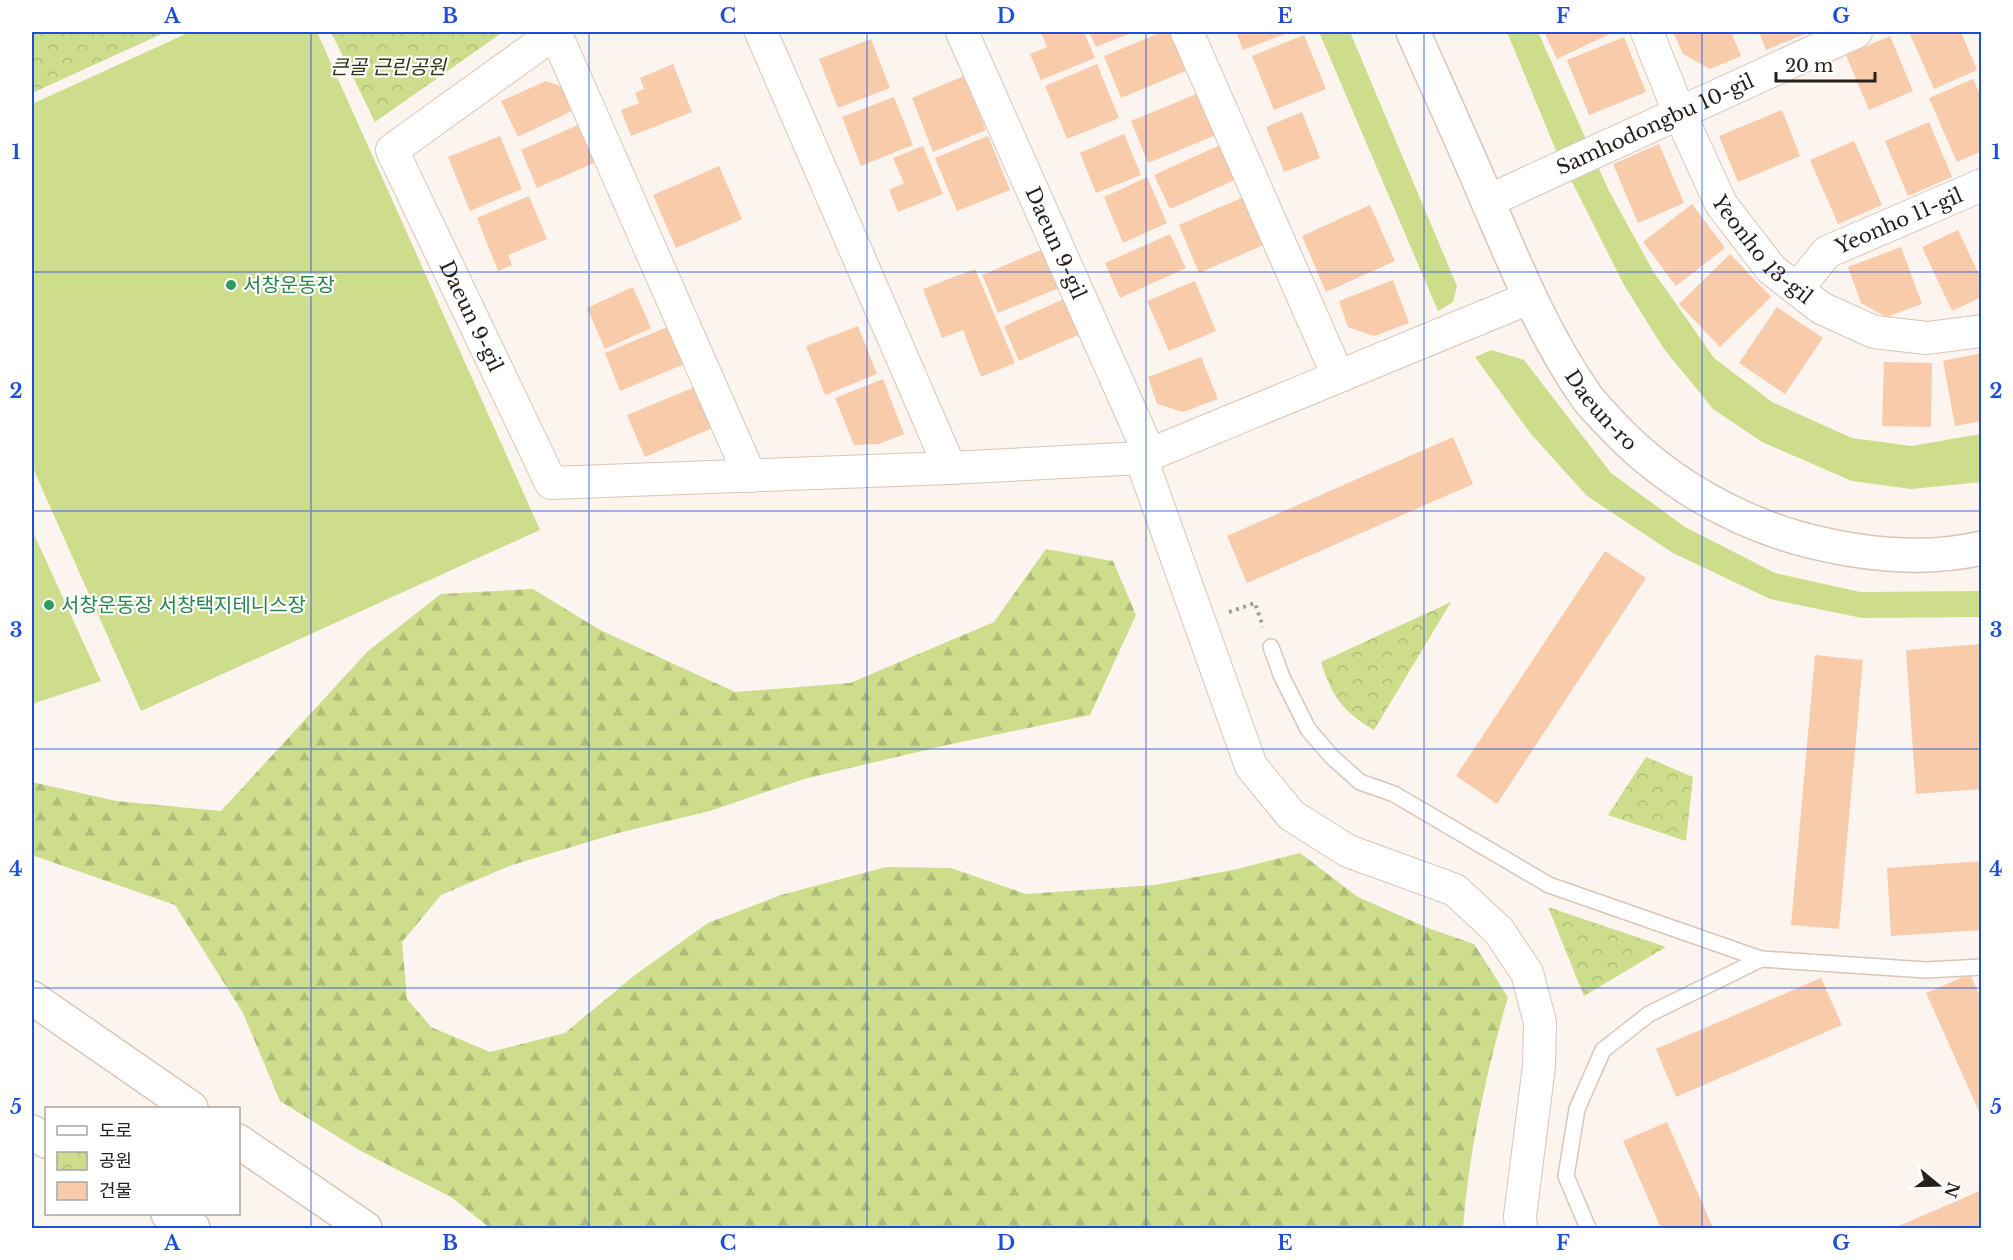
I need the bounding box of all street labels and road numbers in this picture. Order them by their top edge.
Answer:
street label: Samhodongbu 10-gil [1553,69,1758,180]
street label: Daeun 9-gil [1020,183,1091,303]
street label: Yeonho 11-gil [1831,183,1966,259]
street label: Yeonho 13-gil [1706,191,1817,309]
street label: Daeun 9-gil [434,256,508,376]
street label: Daeun-ro [1560,365,1642,456]

